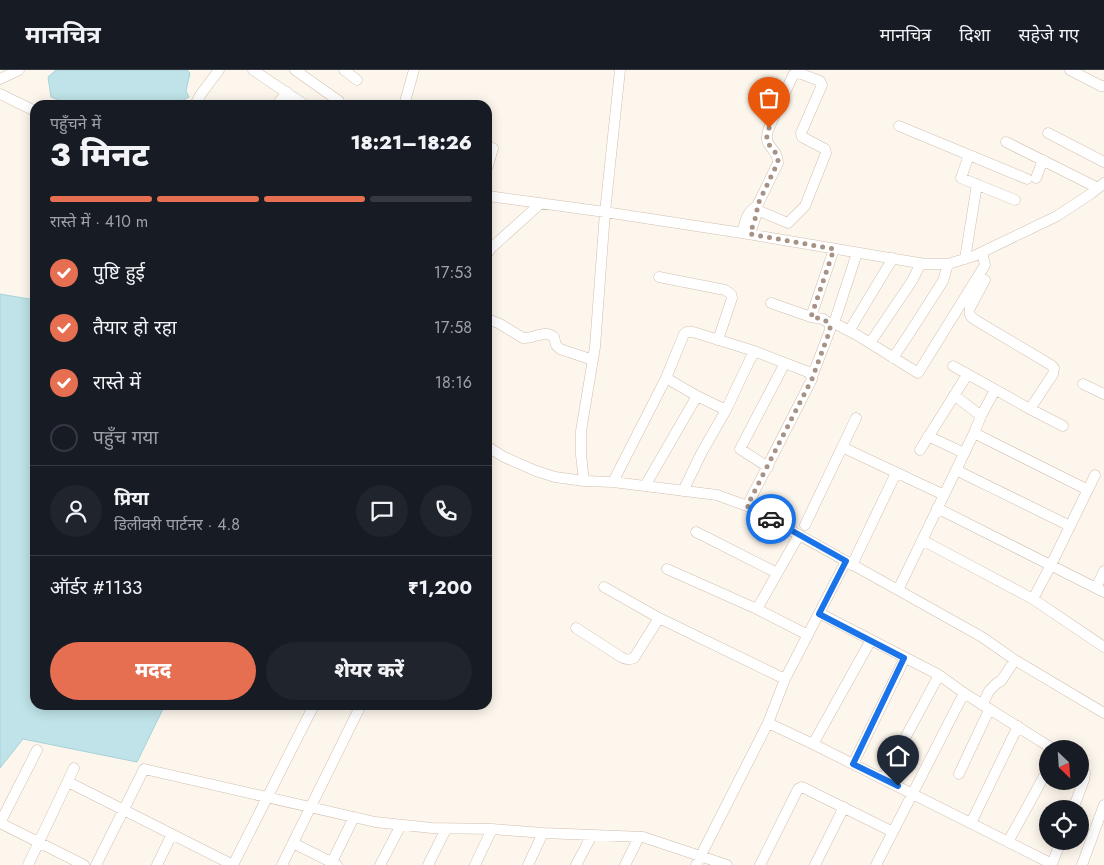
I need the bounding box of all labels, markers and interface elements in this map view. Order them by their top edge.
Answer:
text: मानचित्र [25,17,101,52]
text: मानचित्र [880,22,931,48]
text: दिशा [959,22,990,48]
text: सहेजे गए [1018,22,1079,48]
pin [748,77,790,128]
icon: bag [755,84,783,112]
text: पहुँचने में [50,112,101,135]
text: 18:21–18:26 [350,129,472,156]
text: 3 मिनट [50,132,149,178]
text: रास्ते में · 410 m [50,210,148,233]
icon: check [50,259,78,287]
text: पुष्टि हुई [93,259,145,286]
text: 17:53 [434,261,472,284]
icon: check [50,314,78,342]
text: तैयार हो रहा [93,314,177,341]
text: 17:58 [434,316,472,339]
icon: check [50,369,78,397]
text: रास्ते में [93,369,141,396]
text: 18:16 [435,371,472,394]
text: पहुँच गया [93,424,158,451]
button: person [50,485,102,537]
text: प्रिया [114,485,149,512]
button: chat [356,485,408,537]
button: phone [420,485,472,537]
courier [746,494,796,544]
icon: car [757,505,785,533]
text: डिलीवरी पार्टनर · 4.8 [114,513,240,536]
text: ऑर्डर #1133 [50,574,142,601]
text: ₹1,200 [408,574,472,601]
button: मदद [50,642,256,700]
button: शेयर करें [266,642,472,700]
pin [877,735,919,786]
north arrow [1039,740,1089,790]
map controls [1039,740,1089,850]
icon: home [884,742,912,770]
button: locate [1039,800,1089,850]

